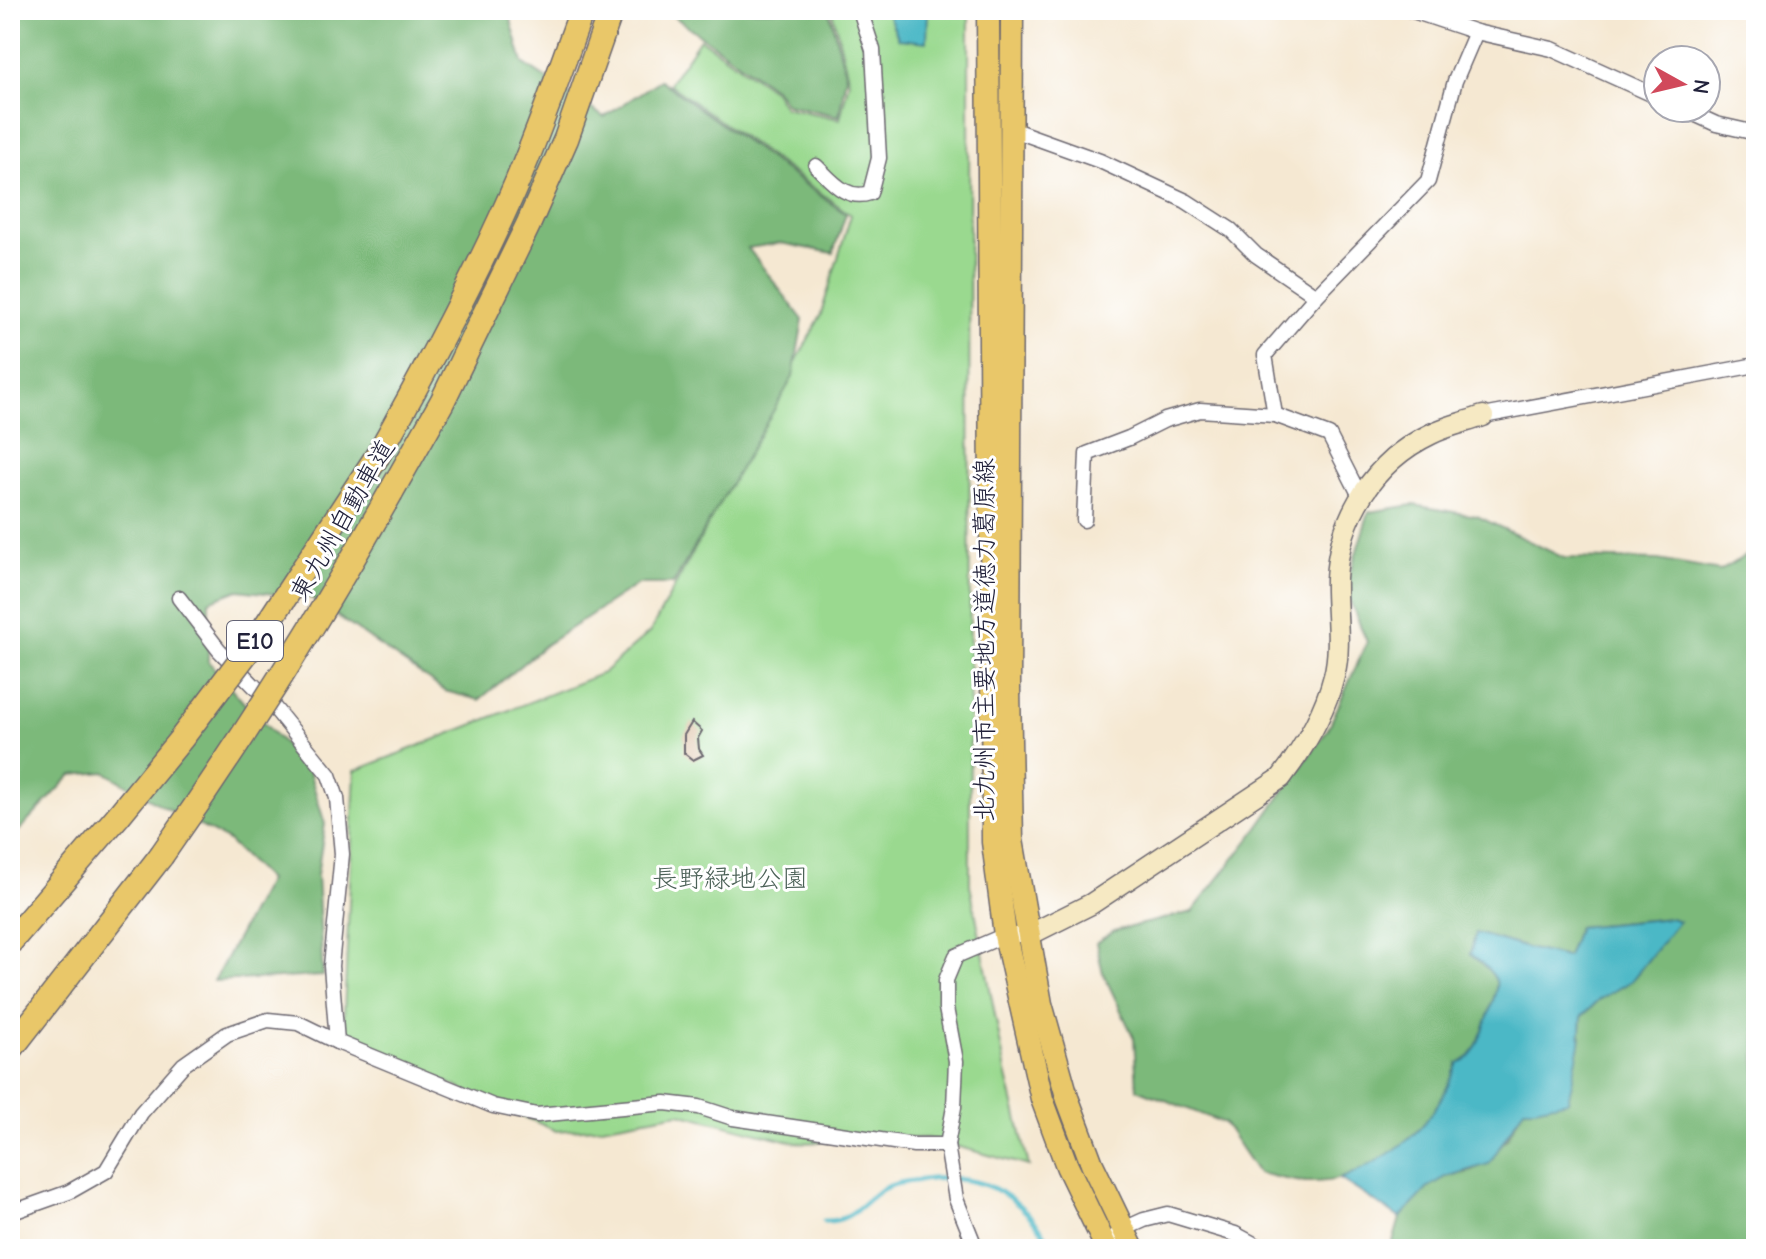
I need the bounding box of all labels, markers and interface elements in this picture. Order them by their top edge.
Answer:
north arrow [1642,44,1722,124]
text: N [1687,78,1715,96]
street label: 東九州自動車道 [284,434,401,607]
street label: 北九州市主要地方道徳力葛原線 [970,458,1000,822]
road number: E10 [227,621,283,661]
park label: 長野緑地公園 [652,864,808,894]

